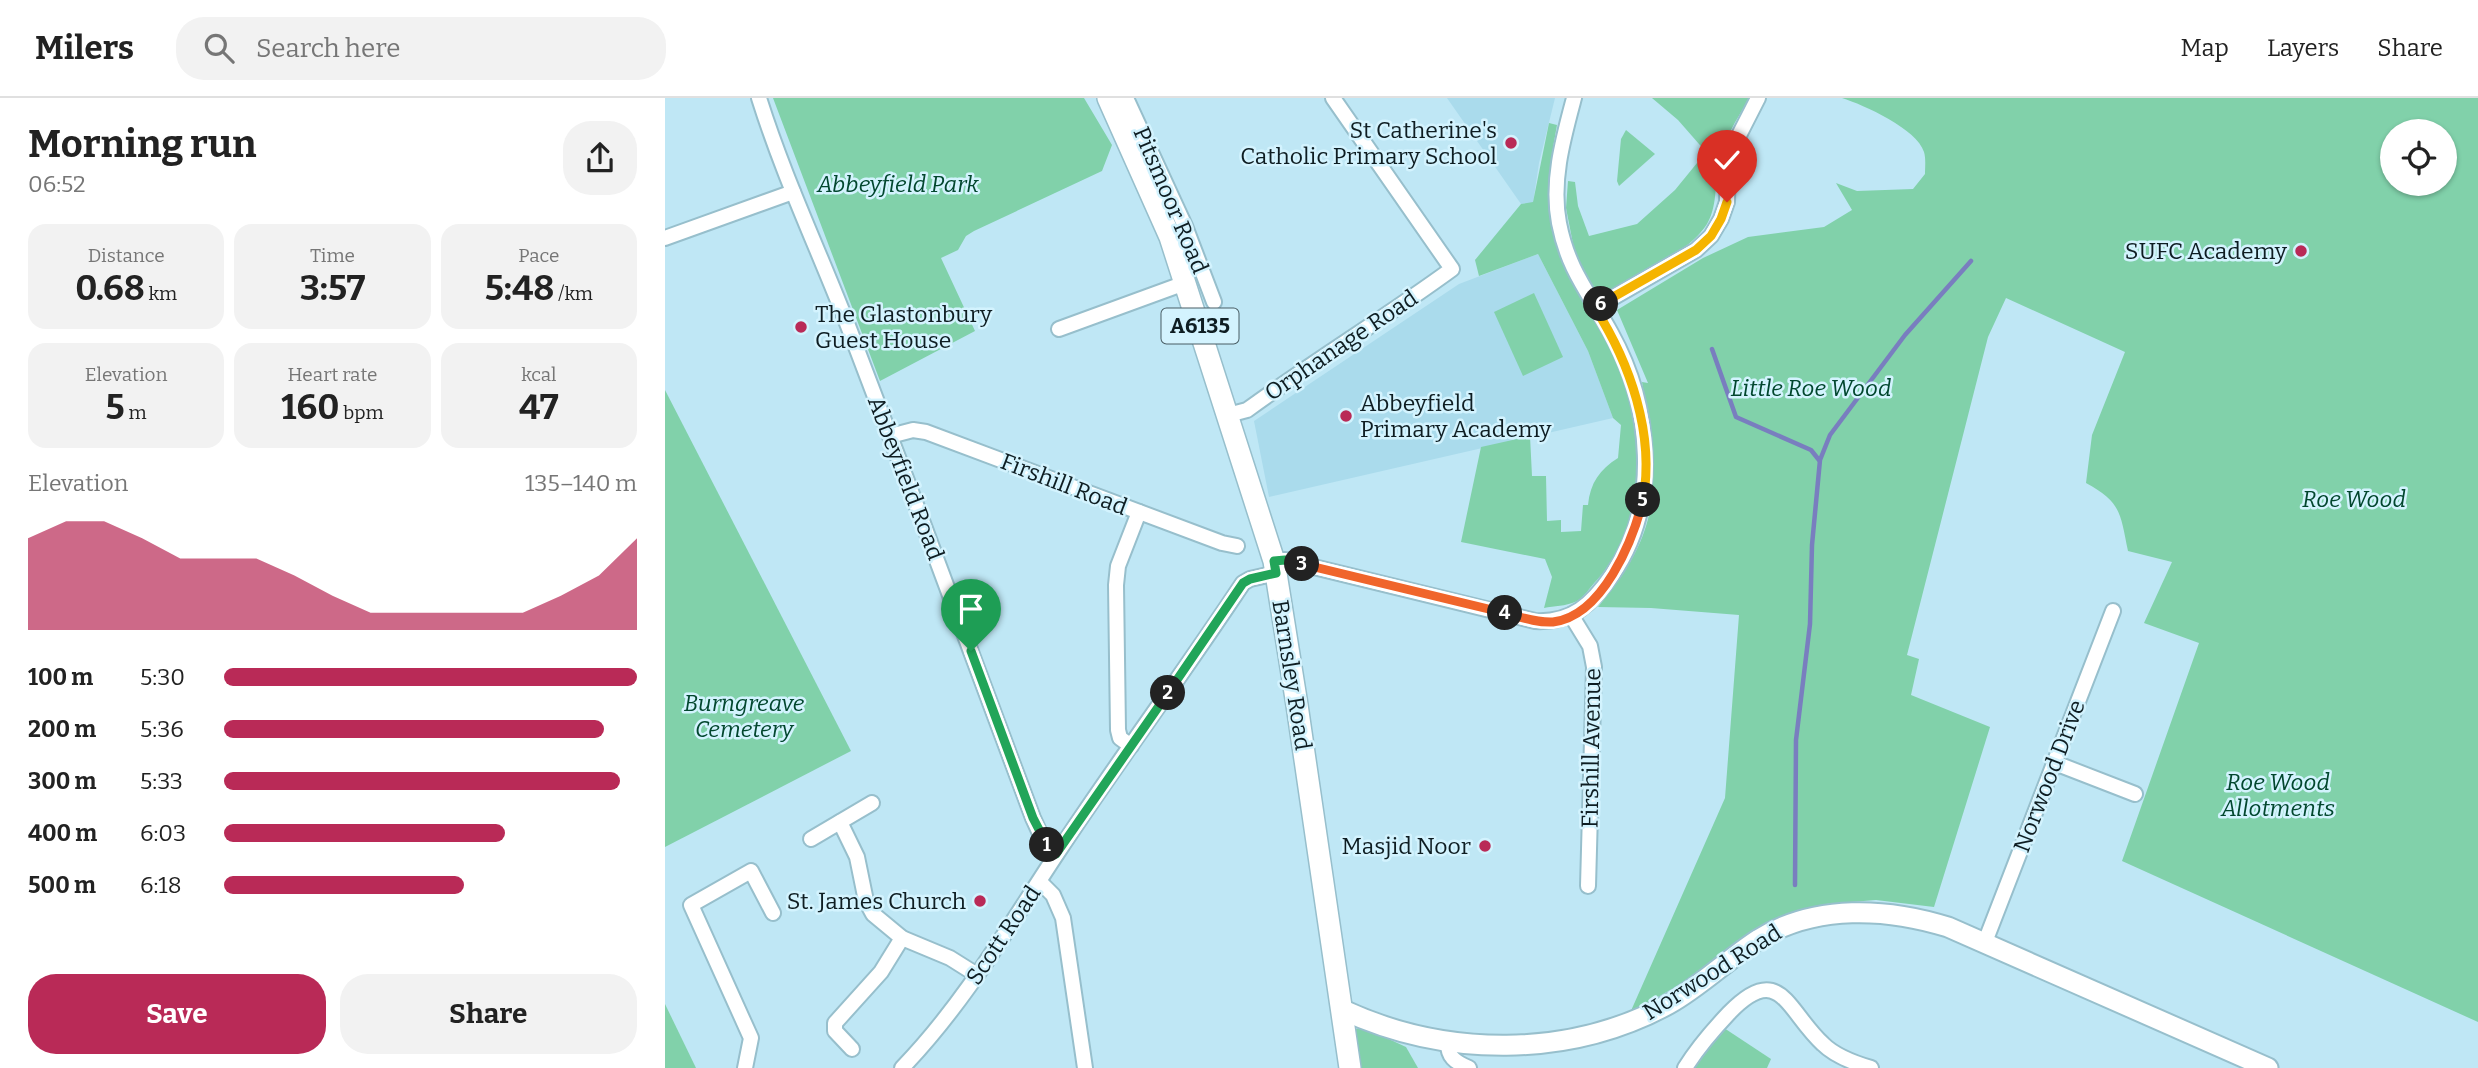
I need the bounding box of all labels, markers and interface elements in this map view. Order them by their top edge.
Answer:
search box [176,17,666,80]
text: Milers [35,28,134,68]
icon: search [200,29,238,67]
text: Search here [256,33,400,64]
text: Map [2181,34,2229,62]
text: Layers [2267,34,2339,62]
text: Share [2377,34,2443,62]
place label: St Catherine's Catholic Primary School [1240,116,1497,170]
map controls [2380,119,2457,196]
button: locate [2380,119,2457,196]
text: Morning run [28,121,256,167]
button: share [563,121,637,195]
street label: Pitsmoor Road [1128,122,1215,278]
pin [1697,130,1757,202]
marker: St Catherine's Catholic Primary School [1503,135,1519,151]
icon: check [1708,141,1746,179]
text: 06:52 [28,170,86,198]
park label: Abbeyfield Park [816,170,979,198]
place label: SUFC Academy [2125,237,2288,265]
marker: SUFC Academy [2293,243,2309,259]
text: Distance [88,244,165,267]
text: Time [310,244,355,267]
text: Pace [518,244,559,267]
text: 0.68 [75,267,145,309]
text: 3:57 [300,267,365,309]
text: 5:48 [485,267,554,309]
text: km [145,282,177,305]
text: /km [554,282,593,305]
street label: Orphanage Road [1259,283,1423,406]
pin: 6 [1583,286,1619,322]
text: 6 [1595,292,1606,315]
place label: The Glastonbury Guest House [815,300,993,354]
road number: A6135 [1161,308,1239,344]
marker: The Glastonbury Guest House [793,319,809,335]
text: Elevation [85,363,168,386]
text: Heart rate [288,363,377,386]
text: kcal [521,363,557,386]
park label: Little Roe Wood [1731,374,1891,402]
text: 5 [106,386,125,428]
text: 160 [281,386,339,428]
text: 47 [519,386,559,428]
place label: Abbeyfield Primary Academy [1360,389,1552,443]
street label: Abbeyfield Road [862,392,950,564]
text: m [125,401,147,424]
text: bpm [339,401,384,424]
marker: Abbeyfield Primary Academy [1338,408,1354,424]
street label: Firshill Road [997,447,1132,521]
text: Elevation [28,469,128,497]
text: 135–140 m [525,469,637,497]
pin: 5 [1625,482,1661,518]
park label: Roe Wood [2302,485,2406,513]
text: 5 [1637,488,1648,511]
pin: 3 [1285,546,1319,582]
text: 3 [1296,552,1307,575]
pin [941,579,1001,651]
icon: arrive [952,590,990,628]
pin: 4 [1487,596,1523,630]
street label: Barnsley Road [1266,598,1318,753]
text: 4 [1499,601,1510,624]
text: 100 m [28,663,93,691]
text: 5:30 [140,663,185,691]
street label: Firshill Avenue [1576,668,1606,828]
pin: 2 [1151,676,1185,710]
text: 2 [1162,681,1173,704]
park label: Burngreave Cemetery [684,689,805,743]
street label: Norwood Drive [2007,696,2091,856]
text: 200 m [28,715,96,743]
text: 5:36 [140,715,184,743]
text: 300 m [28,767,97,795]
text: 5:33 [140,767,183,795]
park label: Roe Wood Allotments [2220,768,2335,822]
text: 400 m [28,819,97,847]
text: 6:03 [140,819,186,847]
pin: 1 [1029,828,1065,862]
place label: Masjid Noor [1342,832,1471,860]
text: 1 [1042,833,1051,856]
marker: Masjid Noor [1477,838,1493,854]
text: 500 m [28,871,96,899]
text: 6:18 [140,871,182,899]
street label: Scott Road [960,880,1047,990]
place label: St. James Church [787,887,966,915]
marker: St. James Church [972,893,988,909]
street label: Norwood Road [1638,918,1787,1026]
button: Save [28,974,326,1054]
button: Share [340,974,637,1054]

